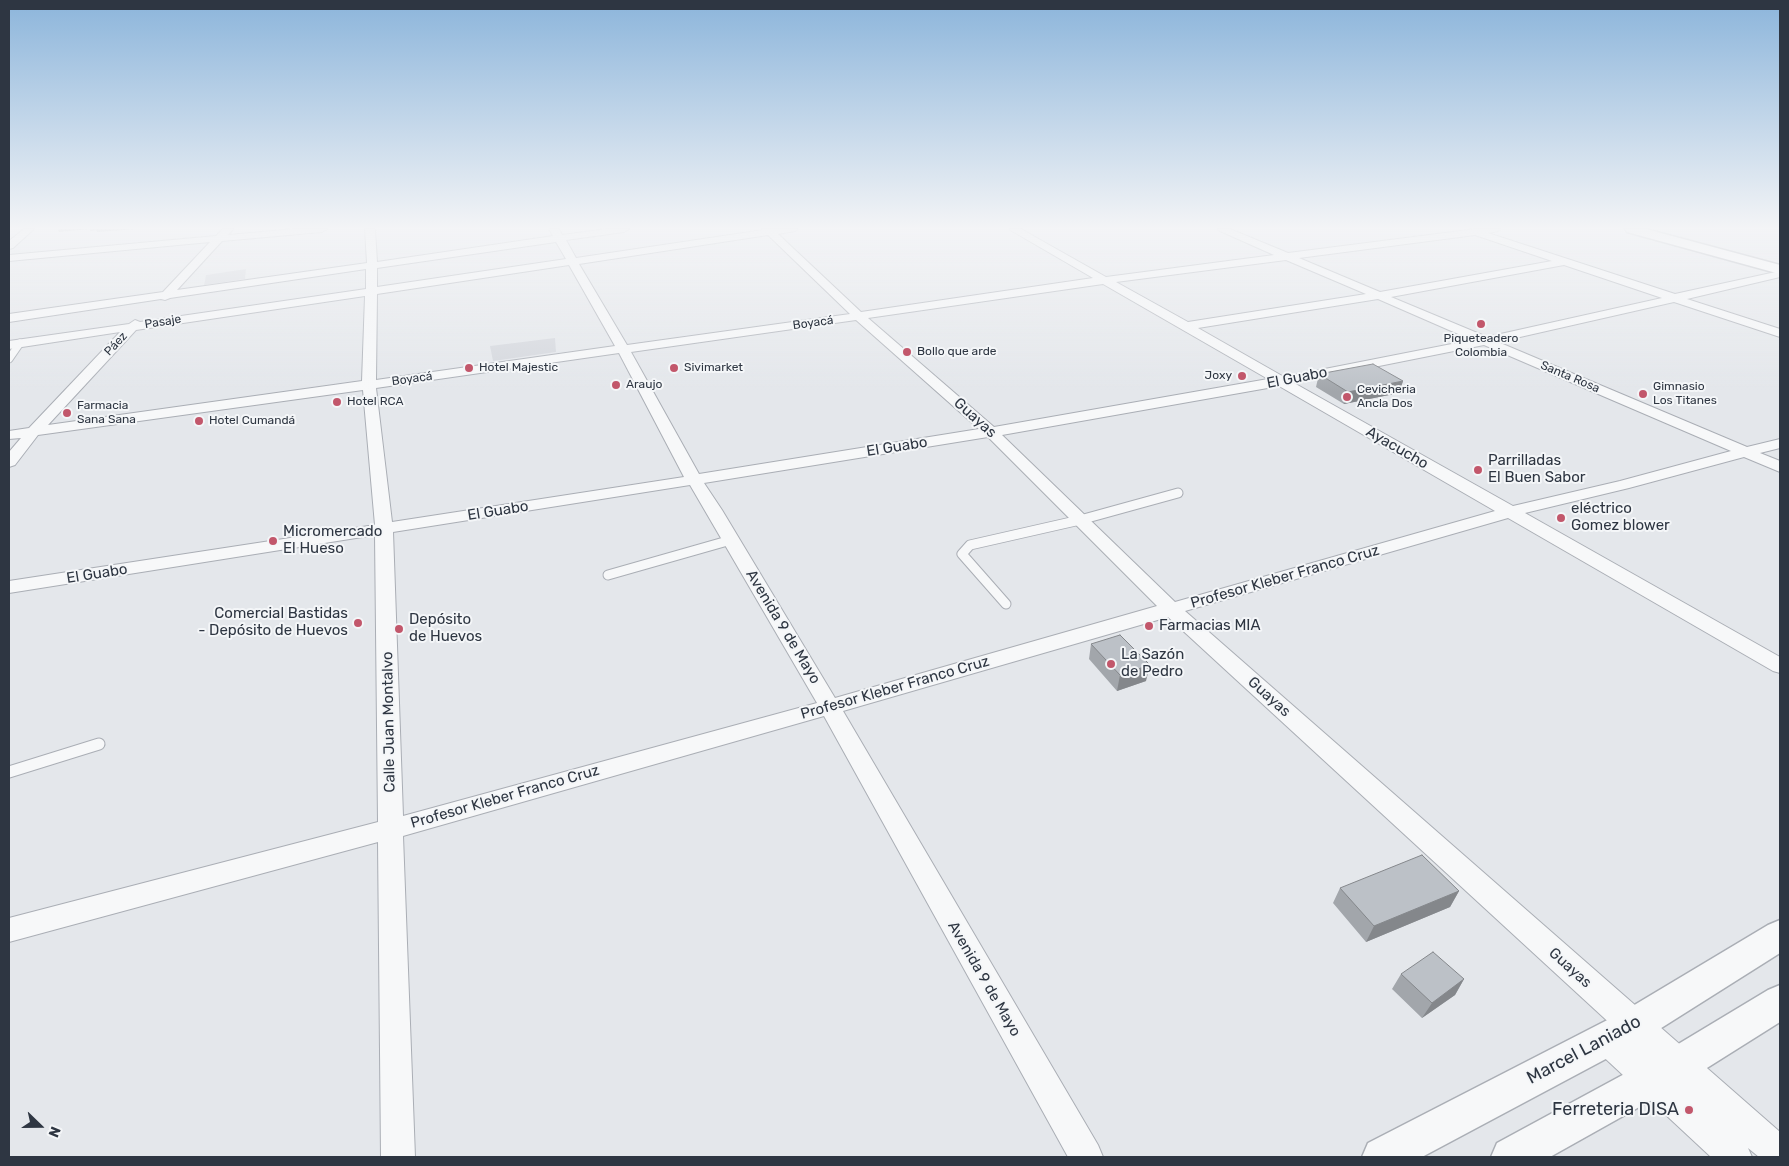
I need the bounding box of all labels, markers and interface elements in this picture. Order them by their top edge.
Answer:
street label: Pasaje [144,312,182,332]
street label: Boyacá [792,313,834,333]
marker: Piqueteadero Colombia [1475,318,1487,330]
street label: Páez [102,329,130,359]
place label: Piqueteadero Colombia [1444,332,1518,360]
place label: Bollo que arde [917,345,997,359]
marker: Bollo que arde [901,346,913,358]
street label: Santa Rosa [1538,358,1602,396]
place label: Hotel Majestic [479,361,558,375]
place label: Sivimarket [684,361,743,375]
marker: Hotel Majestic [463,362,475,374]
marker: Sivimarket [668,362,680,374]
street label: El Guabo [1265,363,1329,393]
street label: Boyacá [391,369,433,389]
place label: Joxy [1205,369,1232,383]
marker: Joxy [1236,370,1248,382]
place label: Araujo [626,378,662,392]
marker: Araujo [610,379,622,391]
place label: Gimnasio Los Titanes [1653,380,1717,408]
place label: Cevicheria Ancla Dos [1357,383,1416,411]
marker: Gimnasio Los Titanes [1637,388,1649,400]
marker: Cevicheria Ancla Dos [1341,391,1353,403]
street label: Guayas [950,394,1000,442]
place label: Hotel RCA [347,395,403,409]
marker: Hotel RCA [331,396,343,408]
place label: Farmacia Sana Sana [77,399,136,427]
marker: Farmacia Sana Sana [61,407,73,419]
place label: Hotel Cumandá [209,414,295,428]
marker: Hotel Cumandá [193,415,205,427]
street label: Ayacucho [1363,423,1431,473]
street label: El Guabo [865,433,929,461]
place label: Parrilladas El Buen Sabor [1488,452,1585,487]
marker: Parrilladas El Buen Sabor [1472,464,1484,476]
street label: El Guabo [466,497,530,525]
place label: eléctrico Gomez blower [1571,500,1670,535]
marker: eléctrico Gomez blower [1555,512,1567,524]
place label: Micromercado El Hueso [283,523,382,558]
marker: Micromercado El Hueso [267,535,279,547]
street label: Profesor Kleber Franco Cruz [1189,541,1381,613]
street label: El Guabo [65,560,129,588]
street label: Avenida 9 de Mayo [742,567,824,687]
place label: Comercial Bastidas - Depósito de Huevos [198,605,348,640]
place label: Depósito de Huevos [409,611,482,646]
marker: Comercial Bastidas - Depósito de Huevos [352,617,364,629]
place label: Farmacias MIA [1159,617,1260,635]
marker: Farmacias MIA [1143,620,1155,632]
marker: Depósito de Huevos [393,623,405,635]
place label: La Sazón de Pedro [1121,646,1184,681]
street label: Calle Juan Montalvo [379,651,399,793]
street label: Profesor Kleber Franco Cruz [799,652,991,724]
marker: La Sazón de Pedro [1105,658,1117,670]
street label: Guayas [1244,673,1294,721]
street label: Profesor Kleber Franco Cruz [409,761,601,833]
street label: Avenida 9 de Mayo [944,918,1024,1040]
street label: Guayas [1545,944,1595,992]
street label: Marcel Laniado [1523,1011,1645,1089]
place label: Ferreteria DISA [1552,1099,1679,1121]
north arrow [15,1101,65,1151]
marker: Ferreteria DISA [1683,1104,1695,1116]
text: N [45,1124,64,1140]

